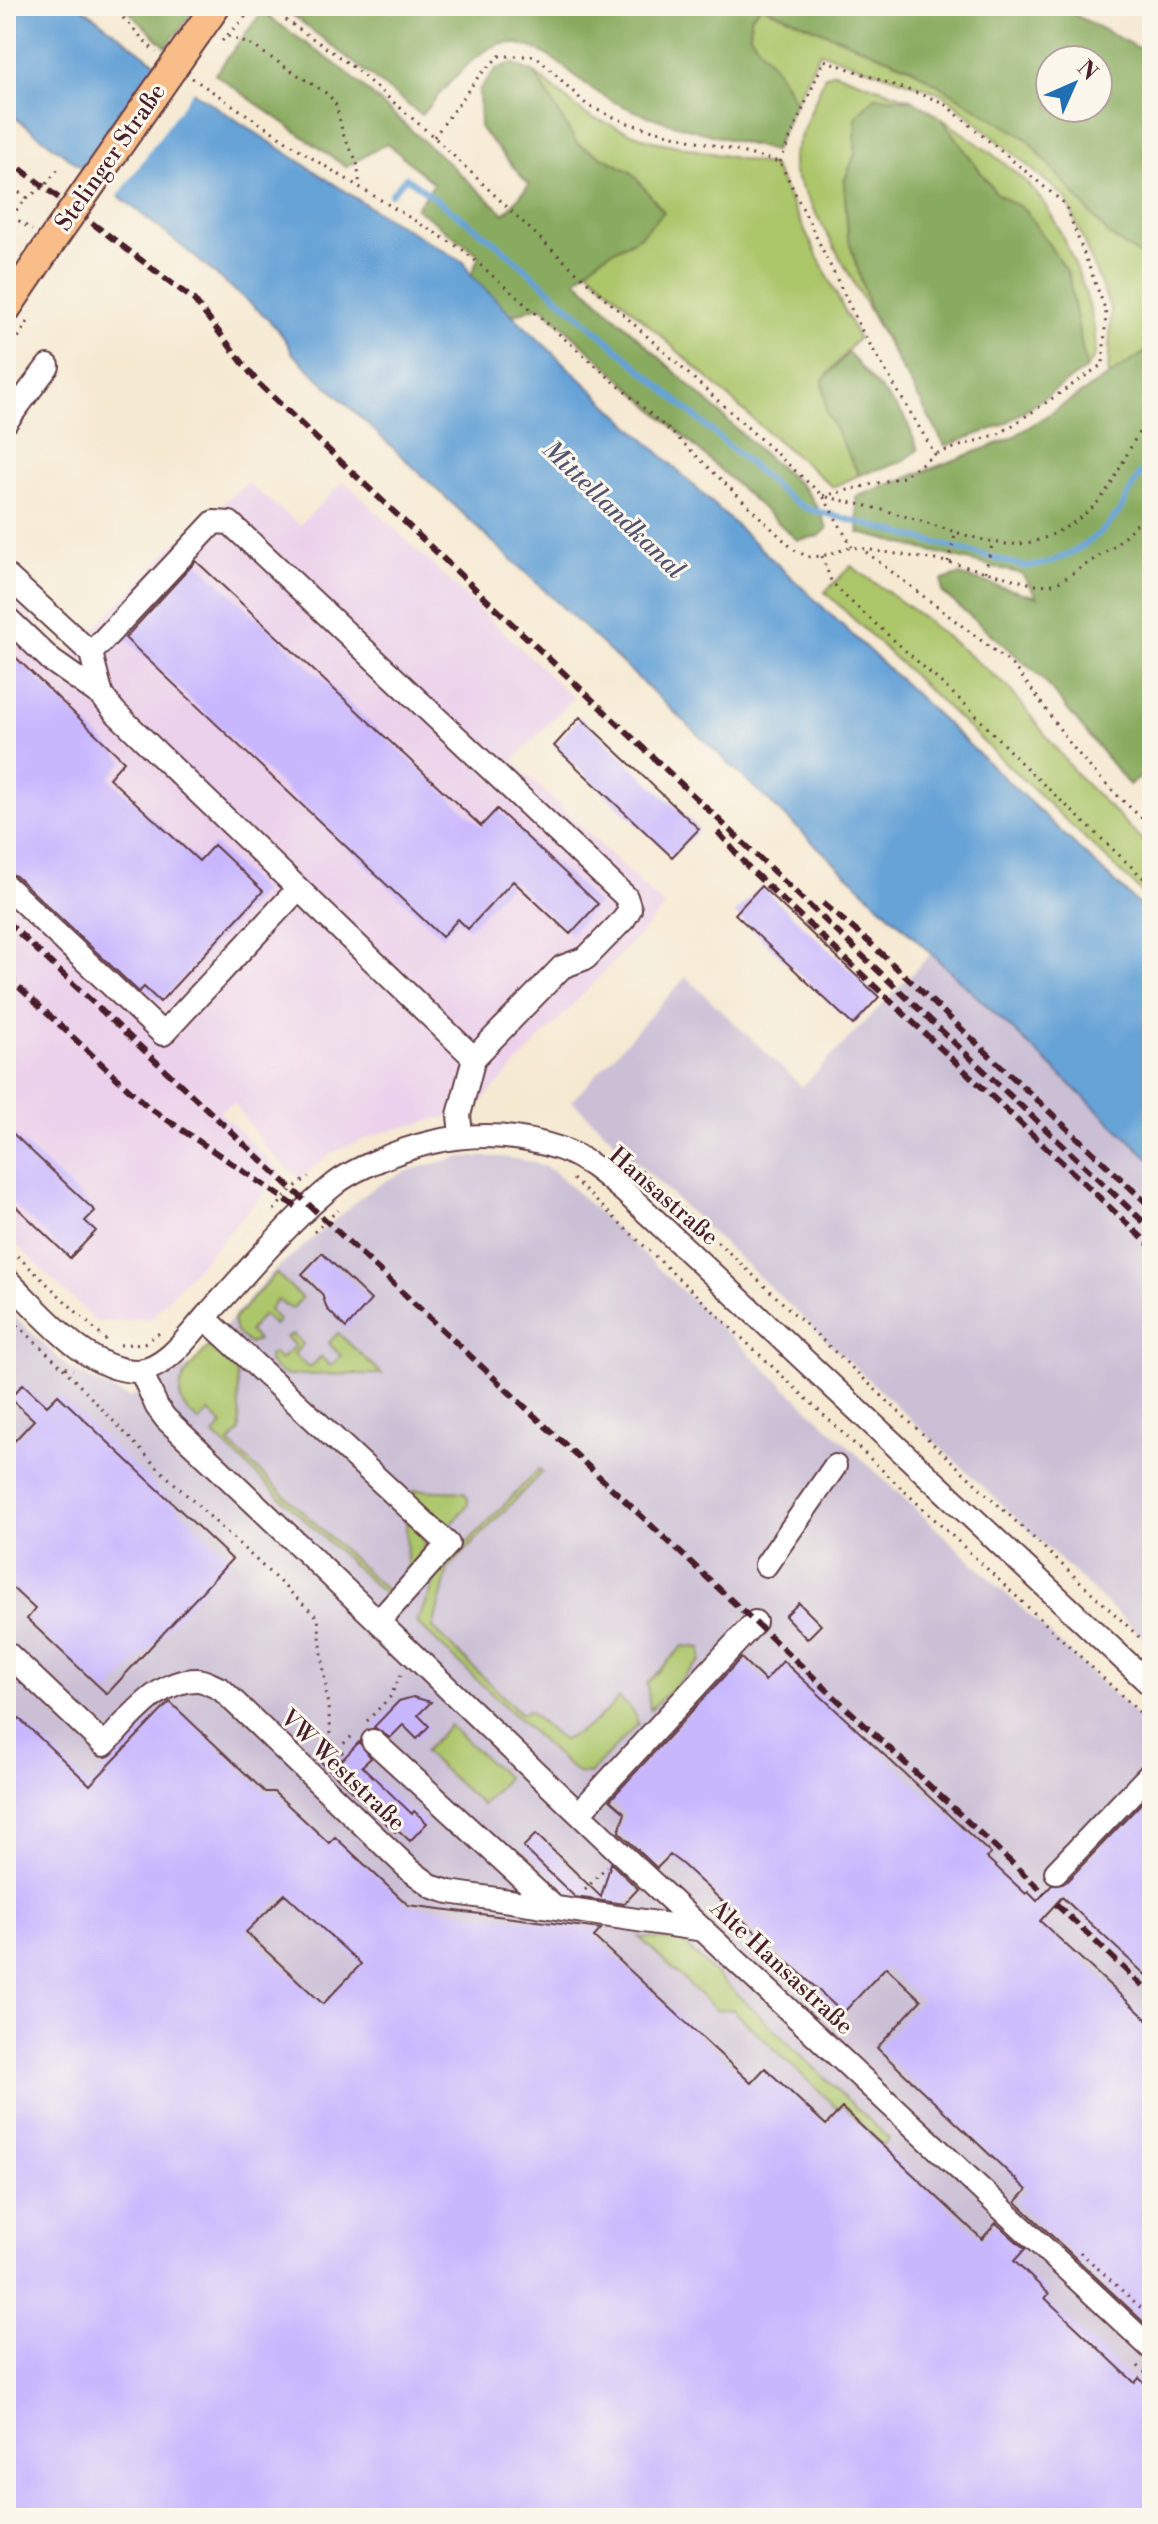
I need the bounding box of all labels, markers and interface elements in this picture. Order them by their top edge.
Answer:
north arrow [1034,44,1114,124]
text: N [1071,55,1103,87]
street label: Stelinger Straße [49,78,173,237]
water label: Mittellandkanal [535,434,692,586]
street label: Hansastraße [602,1141,724,1253]
street label: VW Weststraße [273,1703,411,1838]
street label: Alte Hansastraße [703,1893,859,2042]

